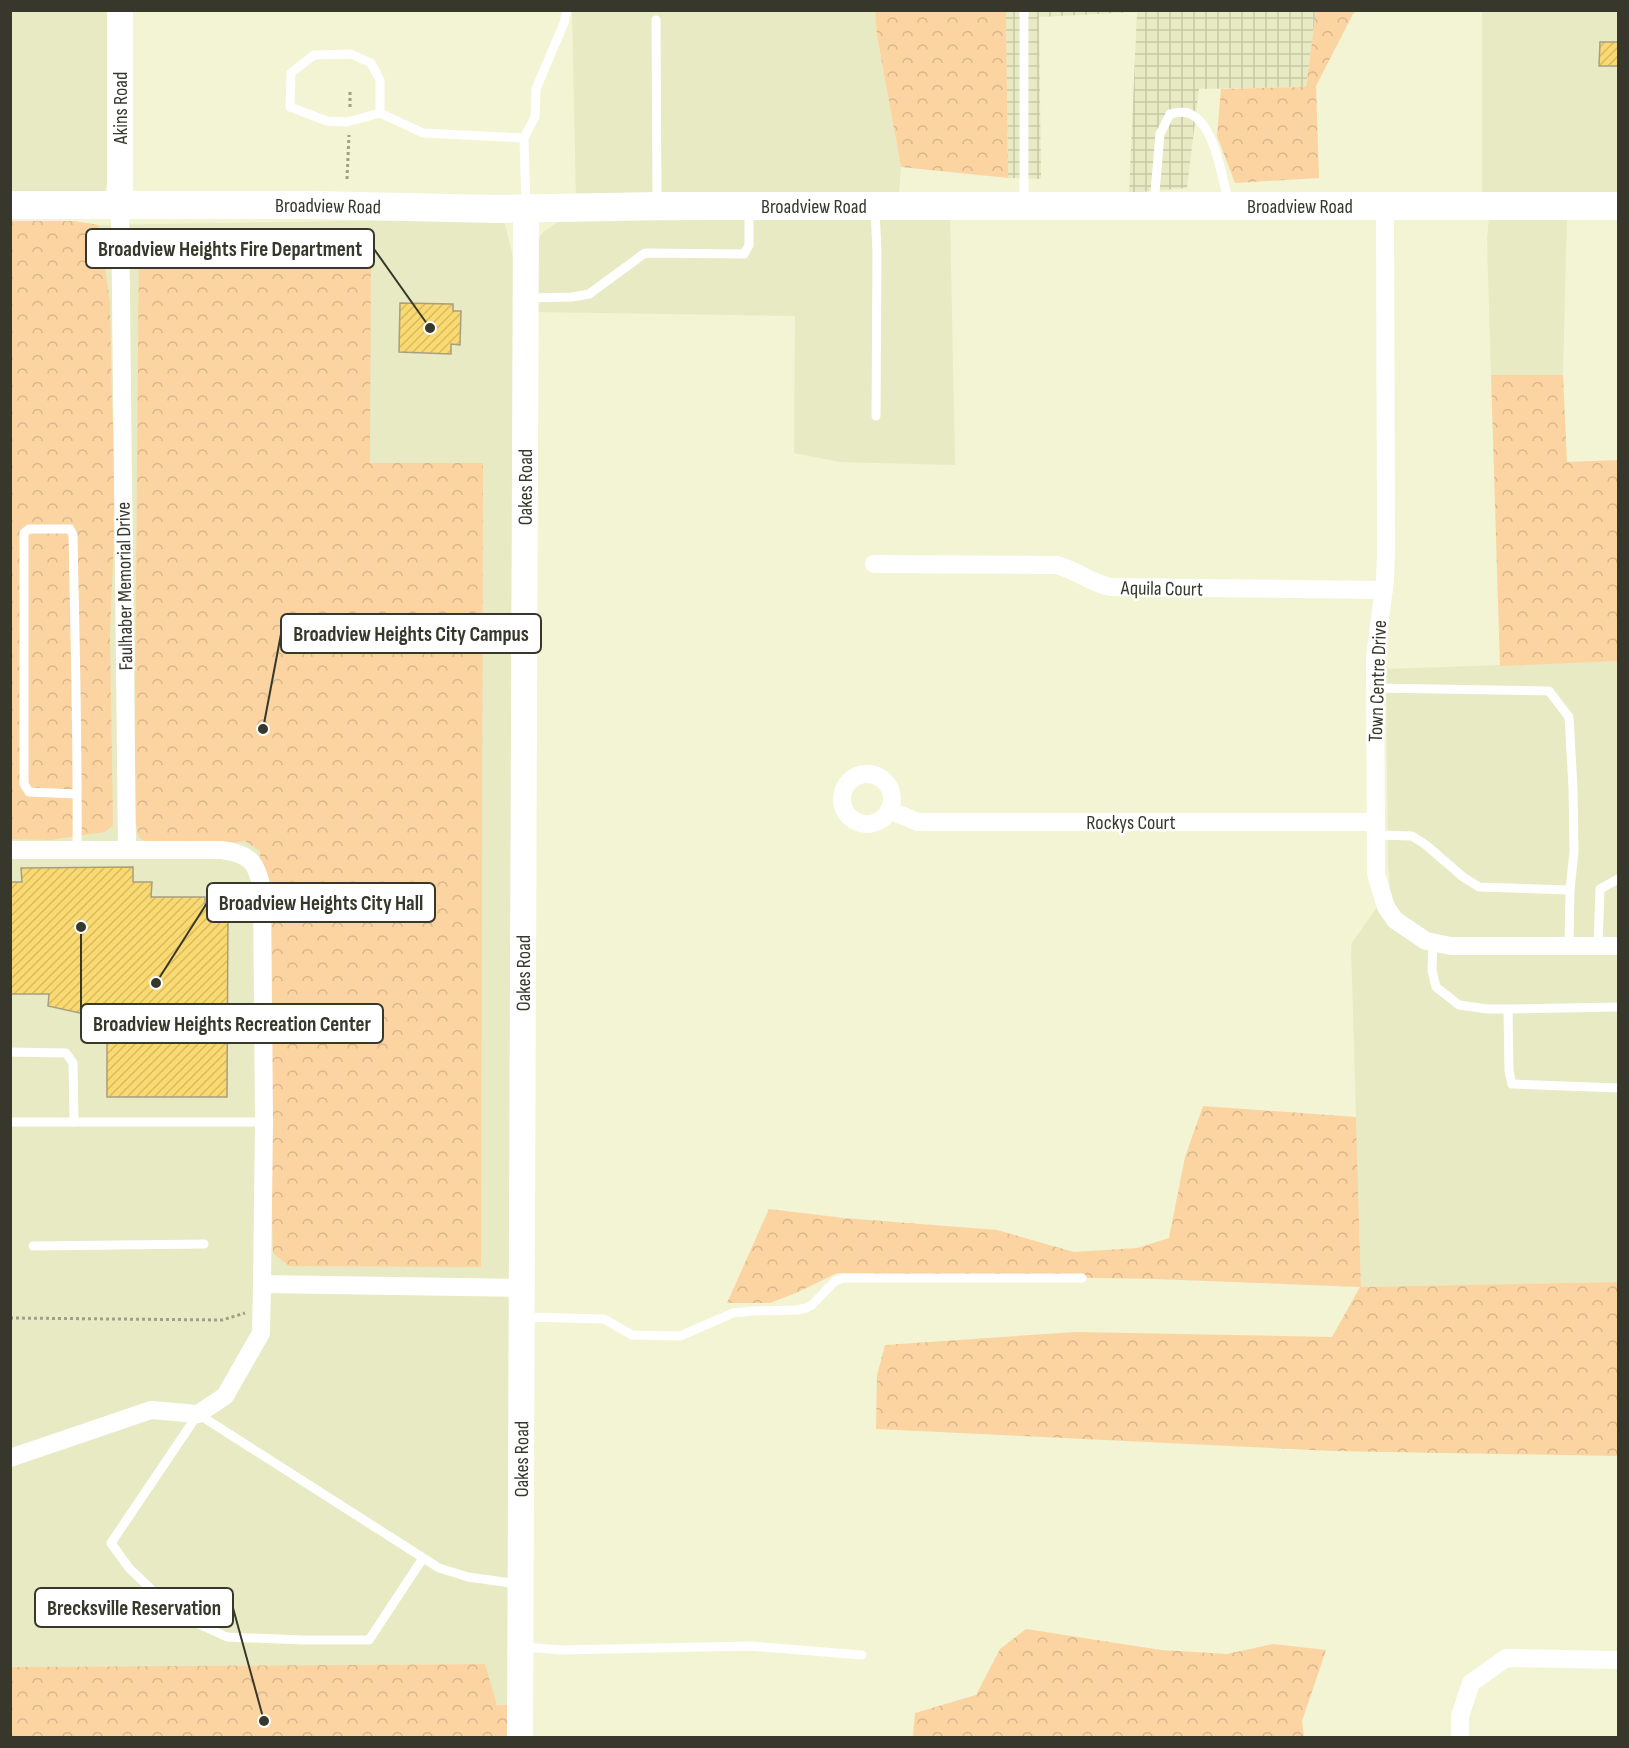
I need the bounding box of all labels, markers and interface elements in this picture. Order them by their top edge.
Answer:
street label: Akins Road [109,72,133,145]
street label: Broadview Road [275,194,381,219]
street label: Broadview Road [761,195,867,219]
street label: Broadview Road [1247,195,1353,219]
callout: Broadview Heights Fire Department [86,229,374,268]
text: Broadview Heights Fire Department [98,237,362,262]
street label: Oakes Road [514,449,538,525]
street label: Faulhaber Memorial Drive [112,502,138,670]
street label: Aquila Court [1120,576,1203,602]
callout: Broadview Heights City Campus [281,614,541,653]
street label: Town Centre Drive [1364,620,1392,742]
text: Broadview Heights City Campus [293,622,529,647]
street label: Rockys Court [1086,811,1176,835]
callout: Broadview Heights City Hall [207,883,435,922]
text: Broadview Heights City Hall [219,891,423,916]
street label: Oakes Road [512,935,536,1011]
callout: Broadview Heights Recreation Center [81,1004,383,1043]
text: Broadview Heights Recreation Center [93,1012,372,1037]
street label: Oakes Road [510,1421,534,1497]
callout: Brecksville Reservation [35,1588,233,1627]
text: Brecksville Reservation [47,1596,221,1621]

